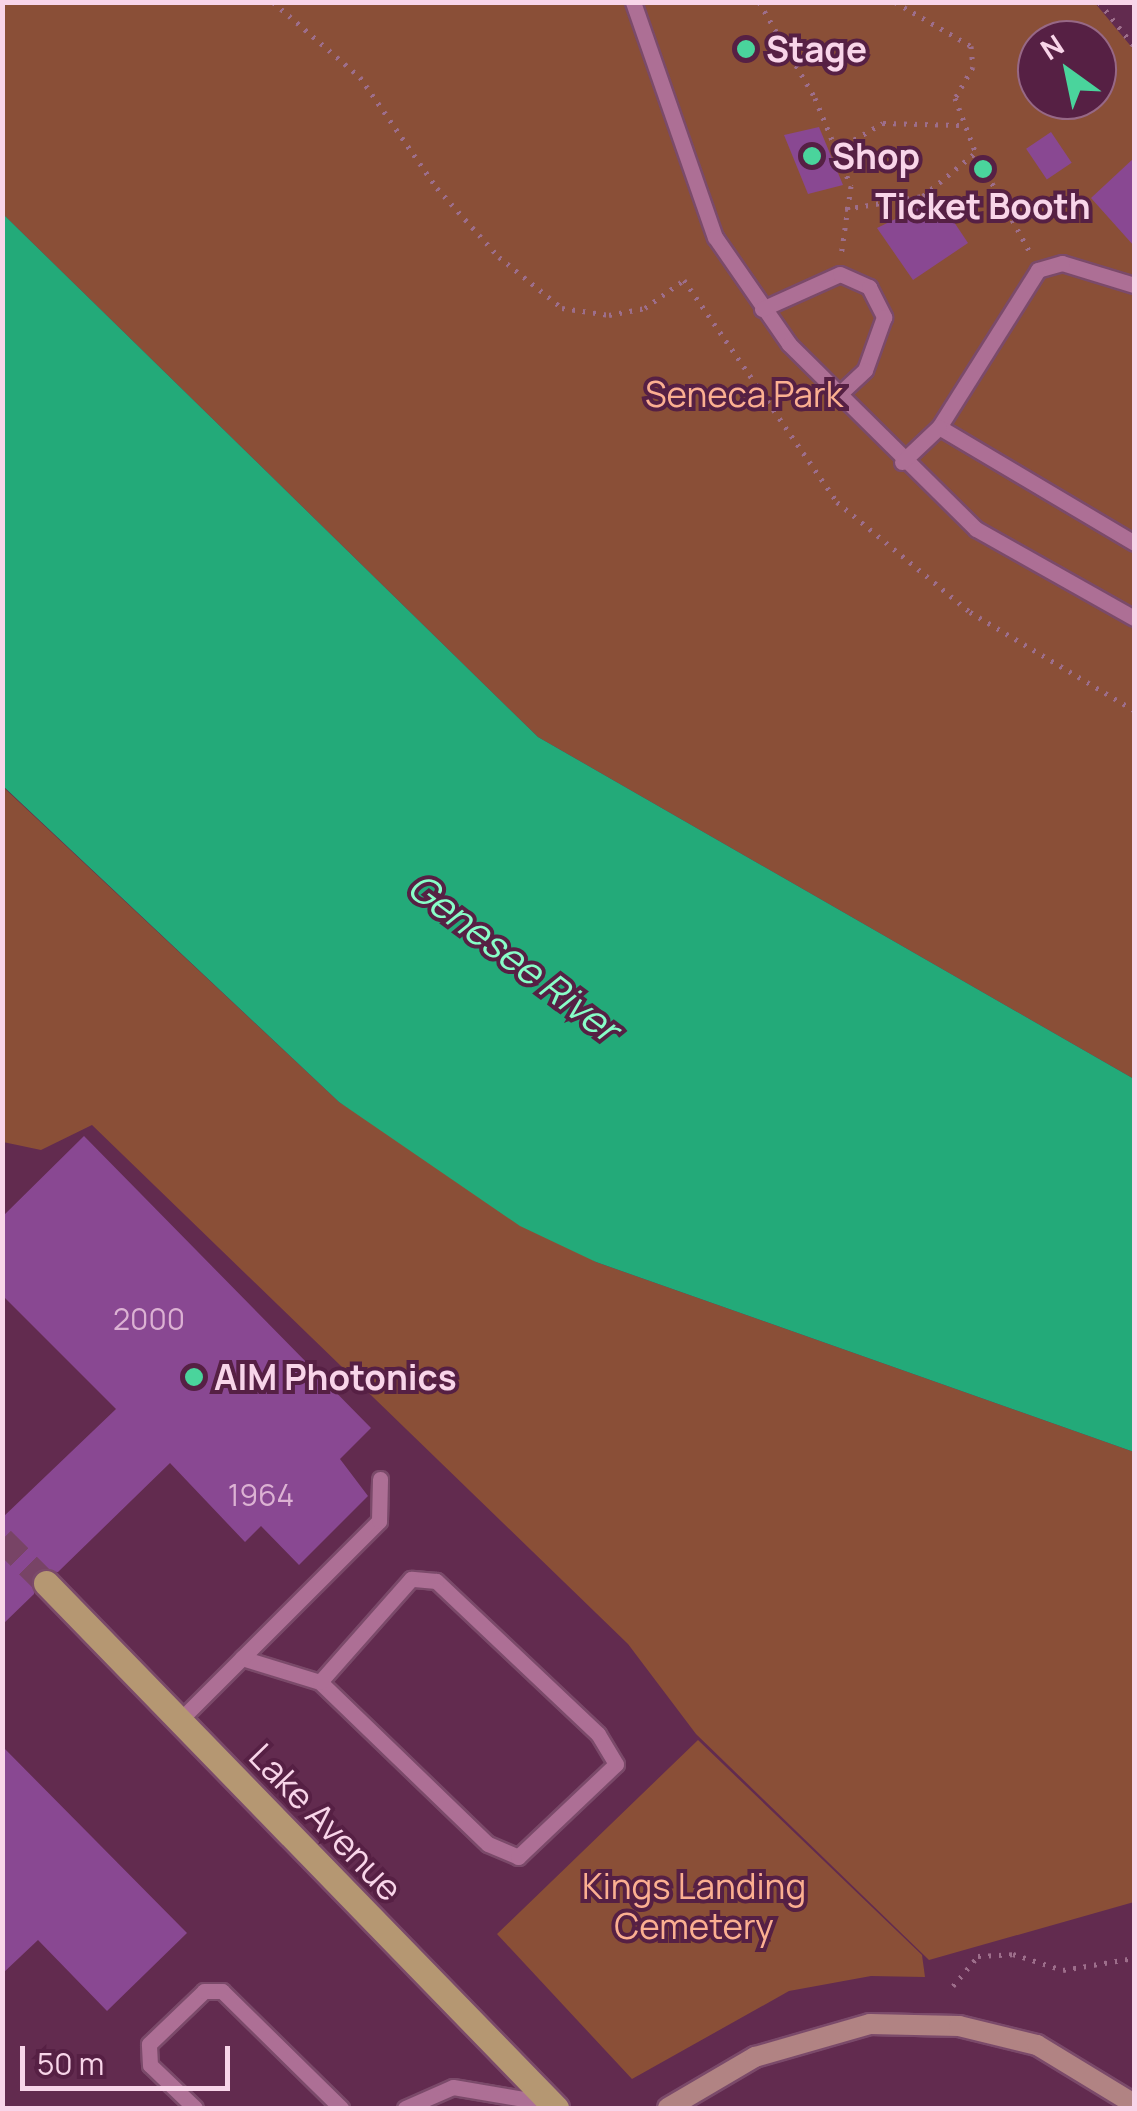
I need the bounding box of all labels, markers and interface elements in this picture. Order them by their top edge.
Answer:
north arrow [1017,20,1117,120]
text: N [1033,25,1071,68]
place label: Stage [766,28,867,70]
marker: Stage [735,38,757,60]
place label: Shop [832,135,920,177]
marker: Shop [801,145,823,167]
marker: Ticket Booth [972,158,994,180]
place label: Ticket Booth [875,185,1091,227]
park label: Seneca Park [645,373,843,415]
water label: Genesee River [400,863,628,1051]
house number: 2000 [113,1301,185,1337]
place label: AIM Photonics [214,1356,457,1398]
marker: AIM Photonics [183,1366,205,1388]
house number: 1964 [228,1477,294,1513]
street label: Lake Avenue [241,1735,411,1909]
park label: Kings Landing Cemetery [582,1865,806,1947]
scale bar [25,2026,235,2088]
text: 50 m [37,2043,104,2084]

